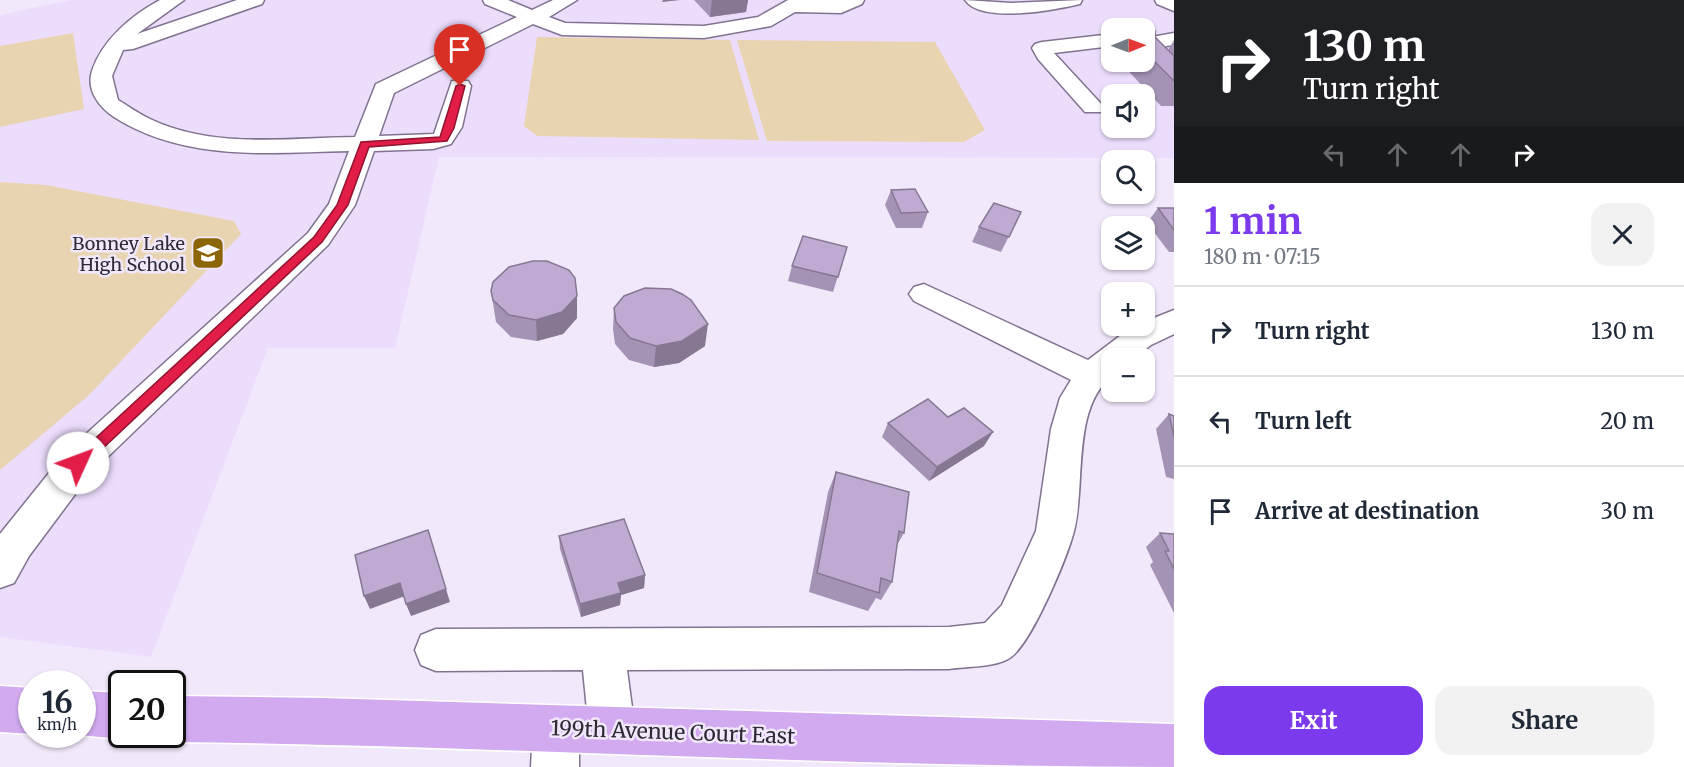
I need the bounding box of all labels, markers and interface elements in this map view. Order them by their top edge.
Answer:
north arrow [1101,18,1155,72]
map controls [1101,18,1155,402]
text: 130 m [1303,20,1425,72]
pin [434,24,485,86]
icon: right [1204,24,1282,102]
icon: arrive [443,33,476,66]
text: Turn right [1303,72,1440,106]
button: sound [1101,84,1155,138]
icon: left [1318,138,1351,171]
icon: ahead [1381,138,1414,171]
icon: ahead [1444,138,1477,171]
icon: right [1507,138,1540,171]
button: search [1101,150,1155,204]
text: 1 min [1204,199,1302,244]
button: close [1591,203,1654,266]
button: layers [1101,216,1155,270]
place label: Bonney Lake High School [72,232,185,276]
school or university icon: Bonney Lake High School [190,235,226,271]
text: 180 m · 07:15 [1204,244,1321,269]
button: + [1101,282,1155,336]
icon: right [1204,315,1237,348]
text: Turn right [1255,317,1369,345]
text: 130 m [1591,317,1654,345]
button: − [1101,348,1155,402]
icon: left [1204,405,1237,438]
text: Turn left [1255,407,1352,435]
text: 20 m [1600,407,1654,435]
position arrow [46,431,110,495]
icon: arrive [1204,495,1237,528]
text: Arrive at destination [1255,497,1479,525]
text: 30 m [1600,497,1654,525]
speed limit sign: 20 [108,670,186,748]
text: 16 [41,683,73,721]
button: Exit [1204,686,1423,755]
button: Share [1435,686,1654,755]
street label: 199th Avenue Court East [550,714,796,750]
text: km/h [37,715,77,734]

